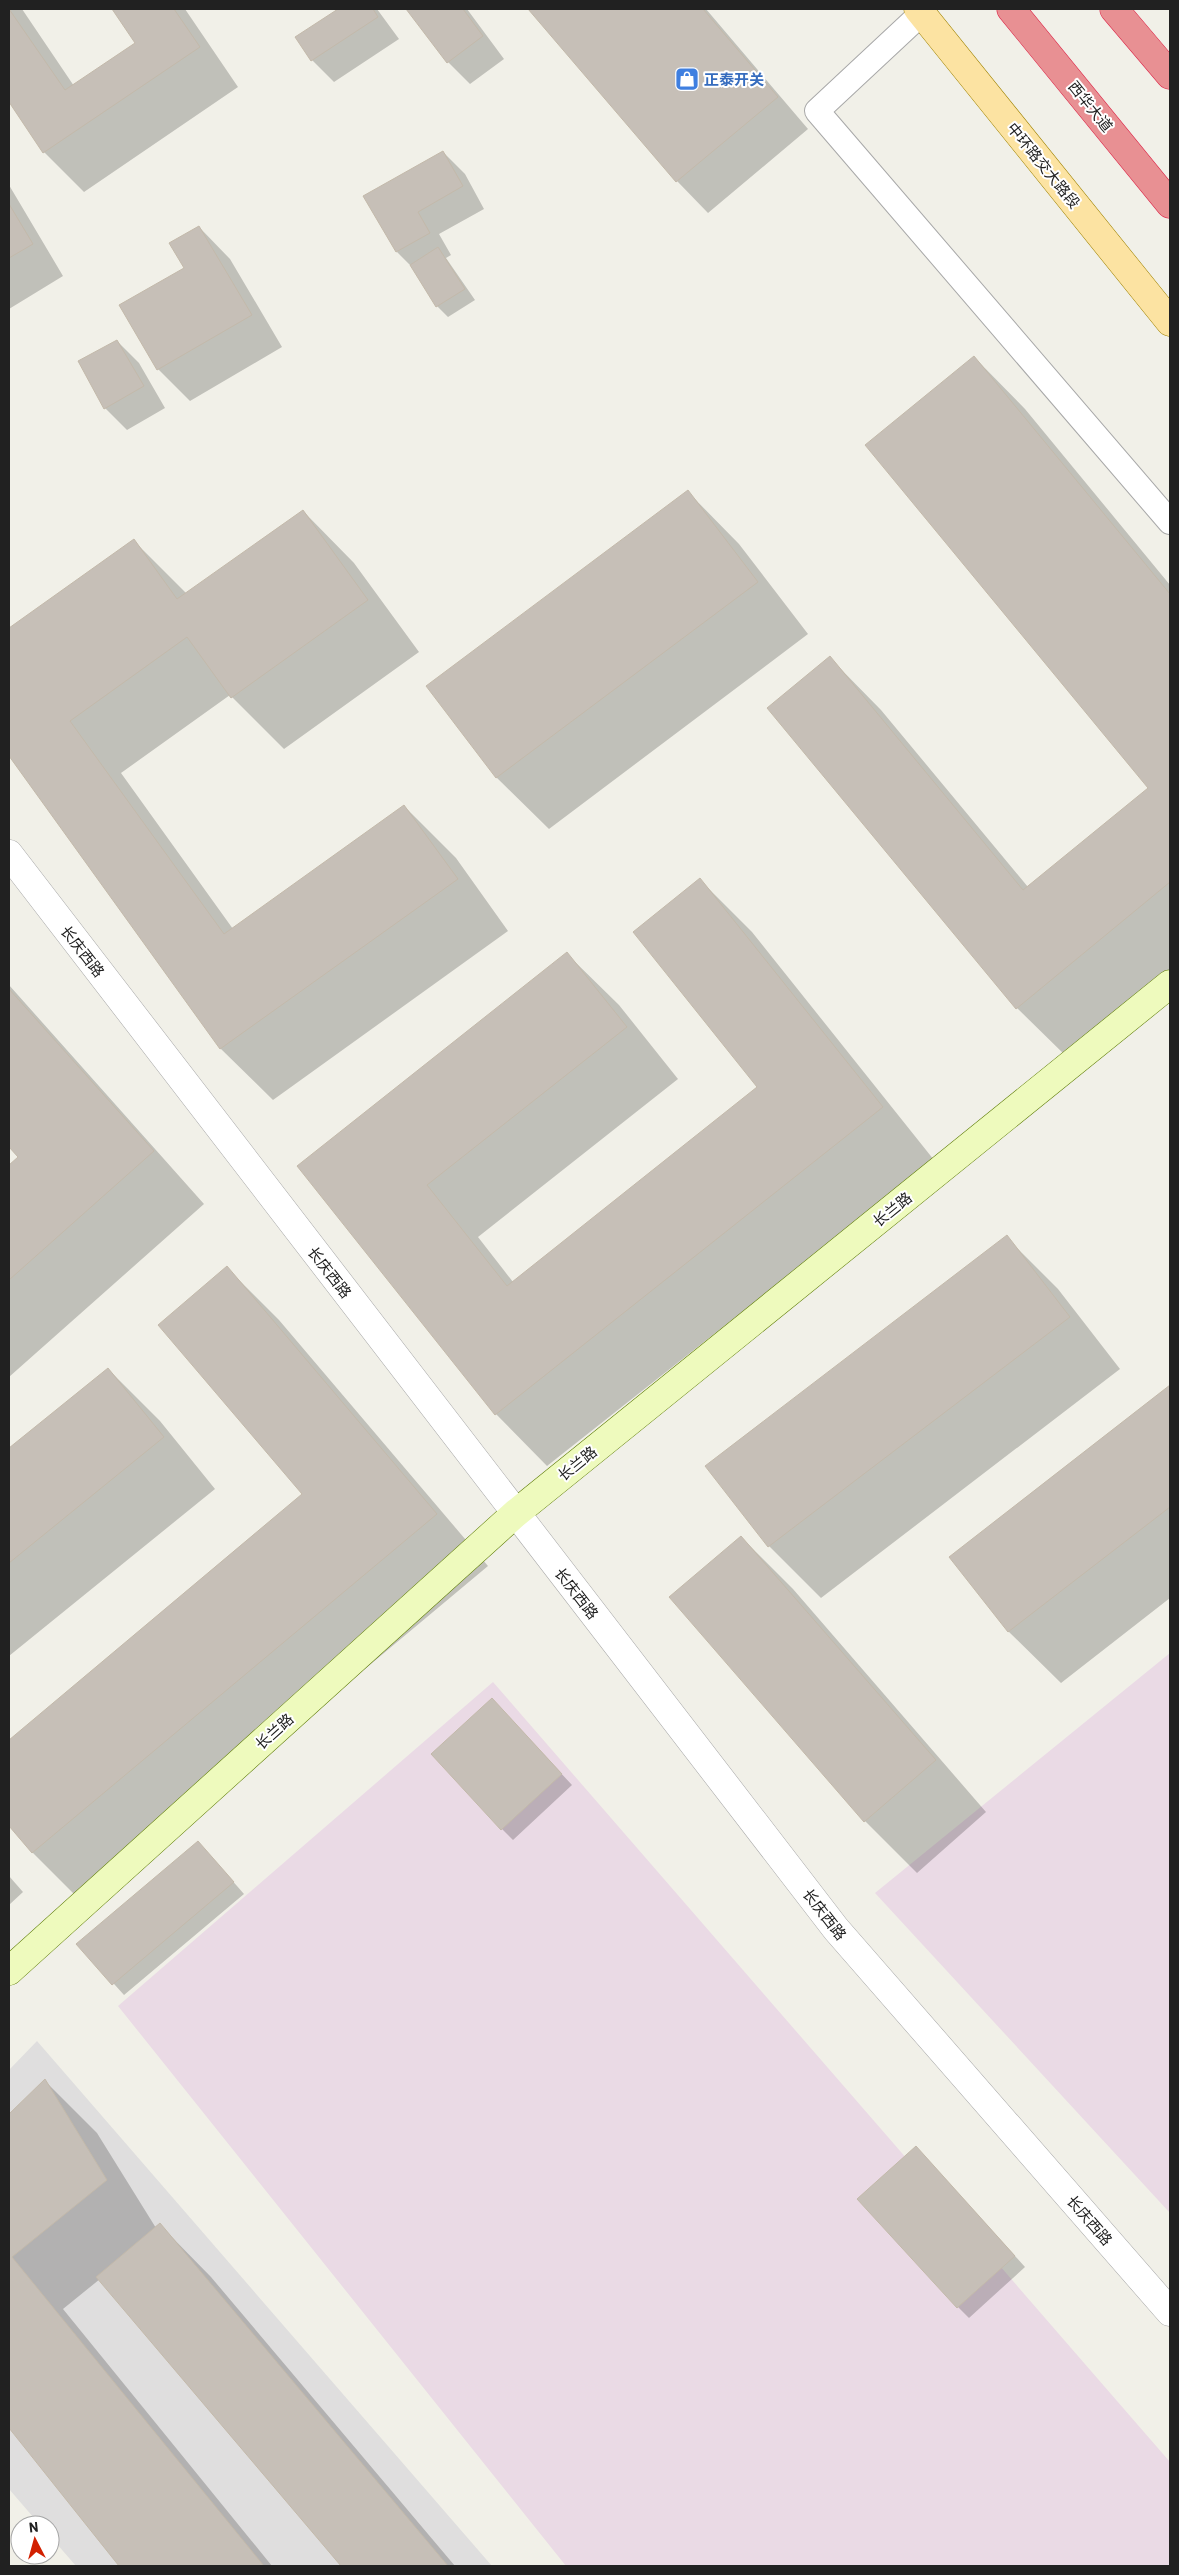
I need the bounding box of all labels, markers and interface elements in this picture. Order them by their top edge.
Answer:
shop icon: 正泰开关 [674,66,700,92]
place label: 正泰开关 [704,70,764,88]
street label: 西华大道 [1065,77,1117,135]
street label: 中环路交大路段 [1004,119,1084,211]
street label: 长庆西路 [57,922,109,980]
street label: 长兰路 [869,1188,915,1230]
street label: 长庆西路 [304,1243,356,1301]
street label: 长兰路 [554,1442,600,1484]
street label: 长庆西路 [551,1564,603,1622]
street label: 长兰路 [251,1709,297,1753]
street label: 长庆西路 [799,1885,851,1943]
street label: 长庆西路 [1064,2191,1116,2249]
north arrow [10,2515,60,2565]
text: N [28,2518,39,2536]

